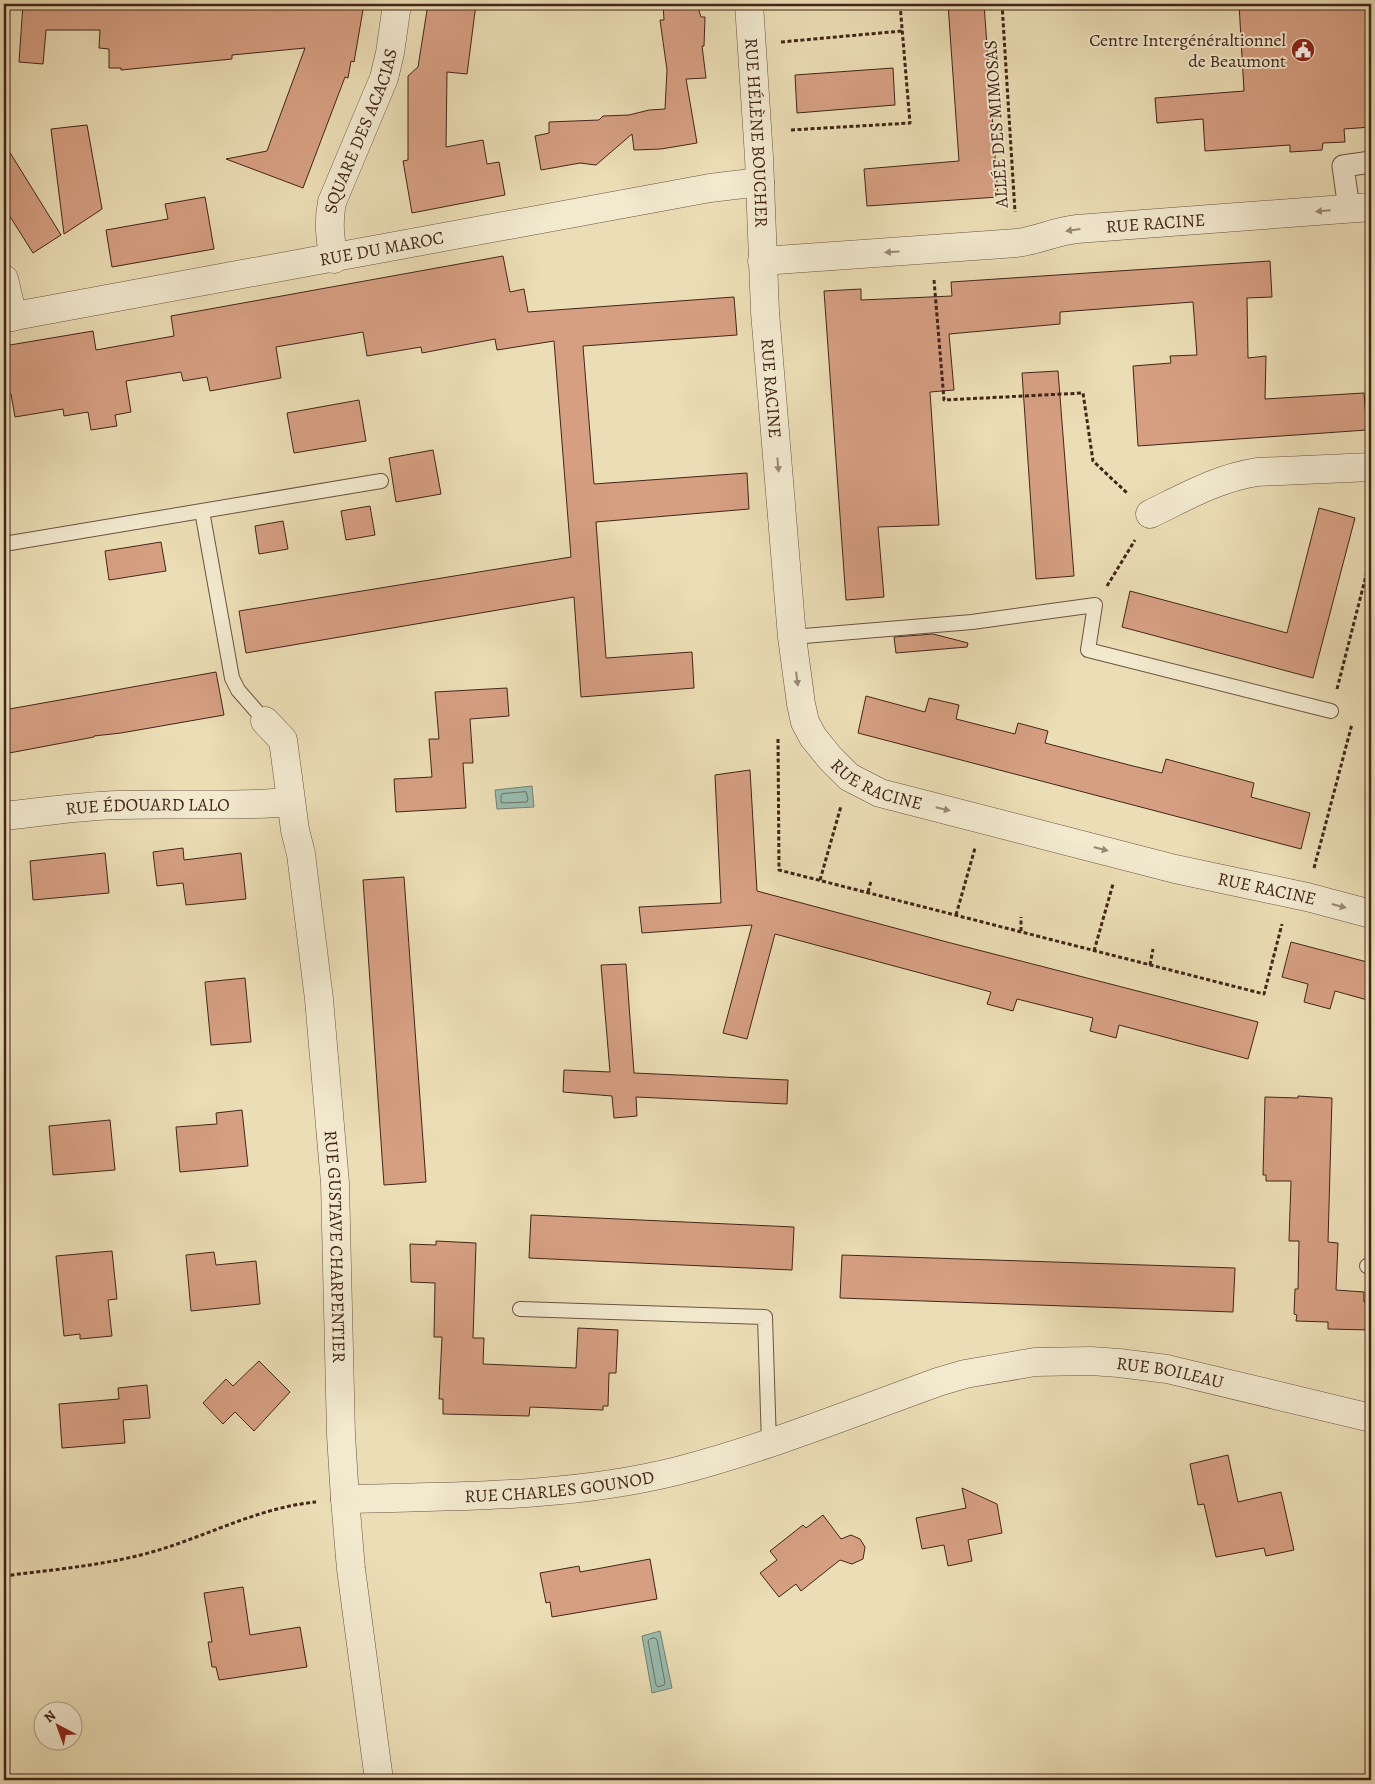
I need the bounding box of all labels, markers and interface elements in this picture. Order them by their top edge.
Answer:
place label: Centre Intergénéraltionnel de Beaumont [1089,28,1287,73]
street label: RUE HÉLÈNE BOUCHER [739,37,774,228]
public building icon: Centre Intergénéraltionnel de Beaumont [1290,37,1316,63]
street label: ALLÉE DES MIMOSAS [978,39,1014,210]
street label: SQUARE DES ACACIAS [318,46,403,215]
street label: RUE RACINE [1105,207,1206,239]
one-way arrow [1314,208,1330,216]
street label: RUE DU MAROC [318,225,446,272]
one-way arrow [1065,226,1081,234]
one-way arrow [884,248,900,256]
street label: RUE RACINE [755,338,787,439]
one-way arrow [774,457,782,473]
one-way arrow [793,671,801,687]
street label: RUE RACINE [825,753,925,815]
street label: RUE ÉDOUARD LALO [64,792,230,821]
one-way arrow [936,805,951,813]
one-way arrow [1093,846,1108,854]
street label: RUE RACINE [1216,866,1319,911]
one-way arrow [1332,902,1347,910]
street label: RUE GUSTAVE CHARPENTIER [318,1129,351,1363]
street label: RUE BOILEAU [1115,1351,1226,1394]
street label: RUE CHARLES GOUNOD [464,1465,656,1508]
north arrow [32,1702,82,1752]
text: N [40,1706,60,1727]

